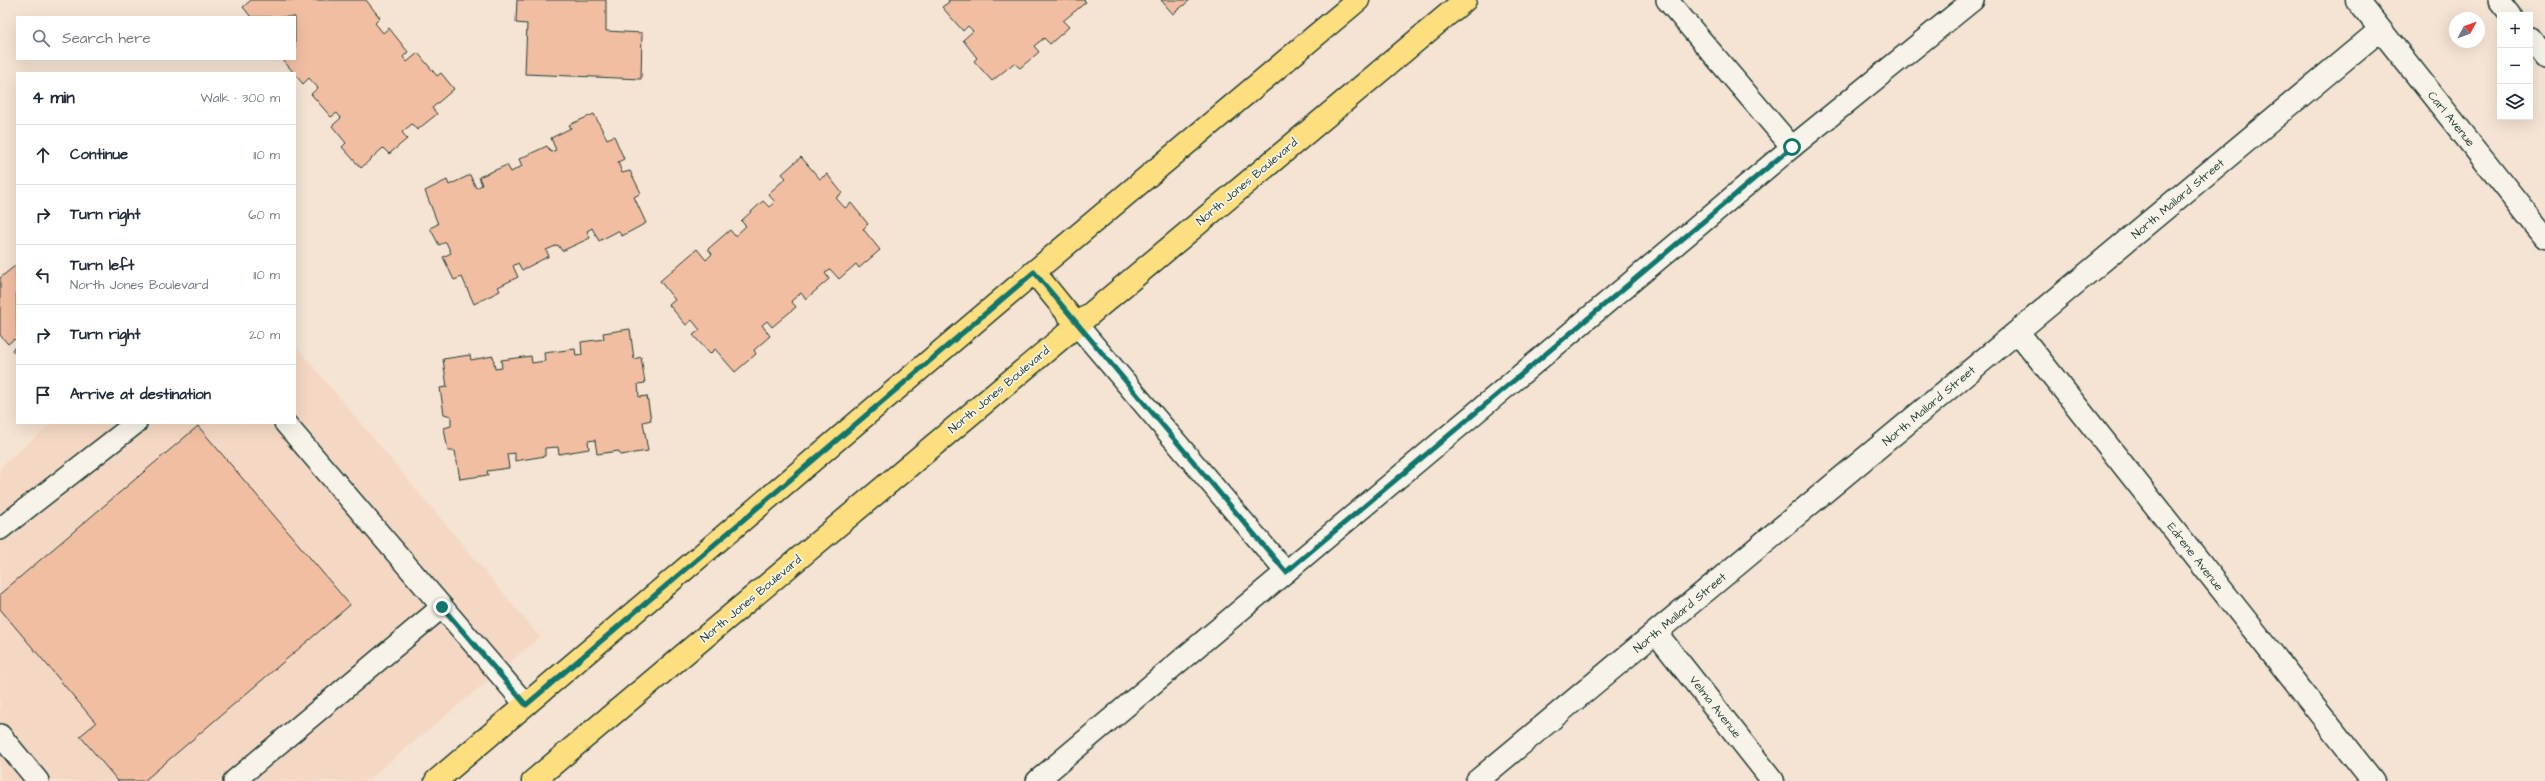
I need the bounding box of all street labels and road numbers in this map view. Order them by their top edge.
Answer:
street label: Carl Avenue [2423,88,2479,151]
street label: North Jones Boulevard [1193,134,1301,230]
street label: North Mallard Street [2128,155,2228,243]
street label: North Jones Boulevard [945,342,1053,438]
street label: North Mallard Street [1879,362,1979,450]
street label: Edrene Avenue [2163,519,2227,595]
street label: North Jones Boulevard [697,551,805,647]
street label: North Mallard Street [1630,569,1730,657]
street label: Velma Avenue [1685,672,1745,742]

